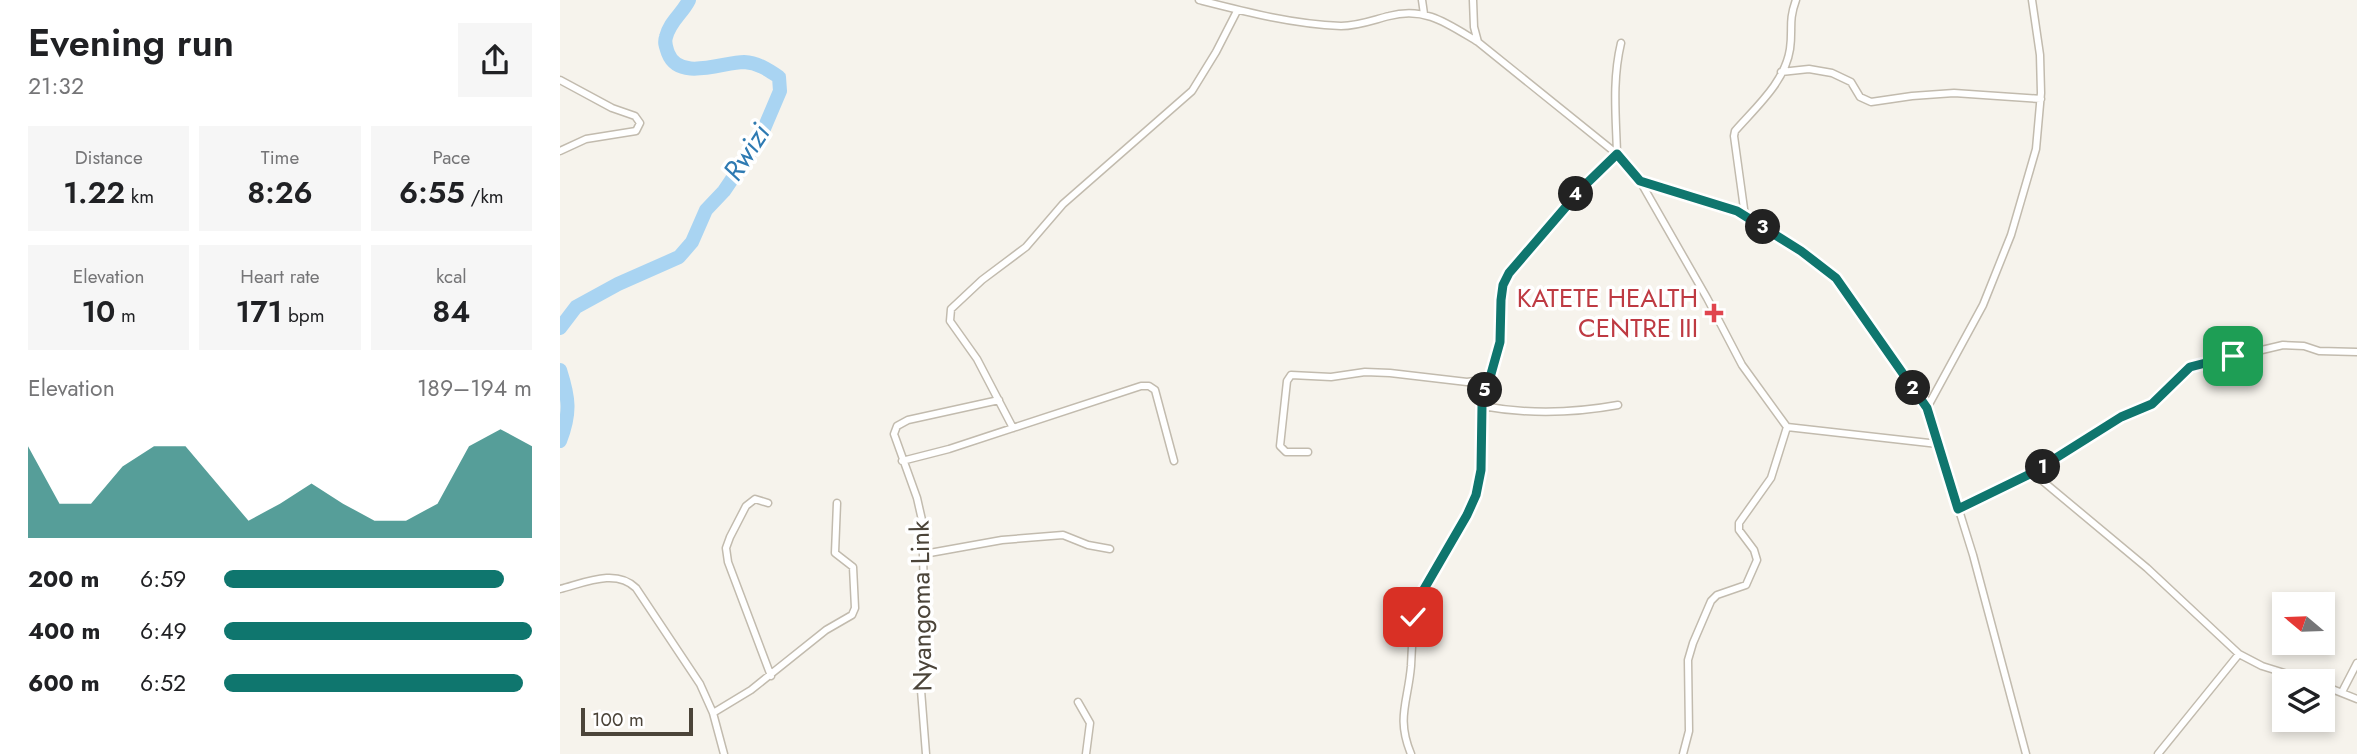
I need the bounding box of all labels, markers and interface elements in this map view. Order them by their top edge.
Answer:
text: Evening run [28,15,234,70]
button: share [458,23,532,97]
text: 21:32 [28,69,84,103]
water label: Rwizi [713,115,781,189]
text: Distance [75,144,143,171]
text: Time [261,144,299,171]
text: Pace [432,144,470,171]
text: 1.22 [63,171,125,214]
text: 8:26 [247,171,313,214]
text: 6:55 [399,171,465,214]
pin: 4 [1558,176,1594,212]
text: 4 [1569,180,1582,207]
text: km [125,183,154,210]
text: /km [465,183,504,210]
pin: 3 [1746,210,1780,244]
text: 3 [1757,213,1768,240]
text: Elevation [73,263,145,290]
text: Heart rate [240,263,320,290]
text: kcal [436,263,467,290]
place label: KATETE HEALTH CENTRE III [1517,279,1698,347]
text: 10 [81,290,115,333]
text: 171 [235,290,282,333]
text: 84 [432,290,470,333]
text: m [115,302,136,329]
text: bpm [282,302,325,329]
marker: KATETE HEALTH CENTRE III [1704,303,1724,323]
pin [2203,326,2263,386]
icon: arrive [2214,337,2252,375]
pin: 2 [1896,370,1930,406]
text: Elevation [28,371,115,405]
text: 189–194 m [417,371,532,405]
pin: 5 [1468,372,1502,408]
text: 2 [1906,374,1919,401]
text: 5 [1478,376,1491,403]
pin: 1 [2026,449,2060,484]
text: 1 [2038,453,2047,480]
street label: Nyangoma Link [901,520,941,692]
text: 200 m [28,562,99,596]
text: 6:59 [140,562,186,596]
pin [1383,587,1443,647]
north arrow [2272,592,2334,654]
map controls [2272,592,2335,732]
icon: check [1394,598,1432,636]
text: 400 m [28,614,100,648]
text: 6:49 [140,614,187,648]
text: 600 m [28,666,100,700]
text: 6:52 [140,666,186,700]
button: layers [2272,669,2335,732]
scale bar [581,705,693,737]
text: 100 m [592,706,644,733]

